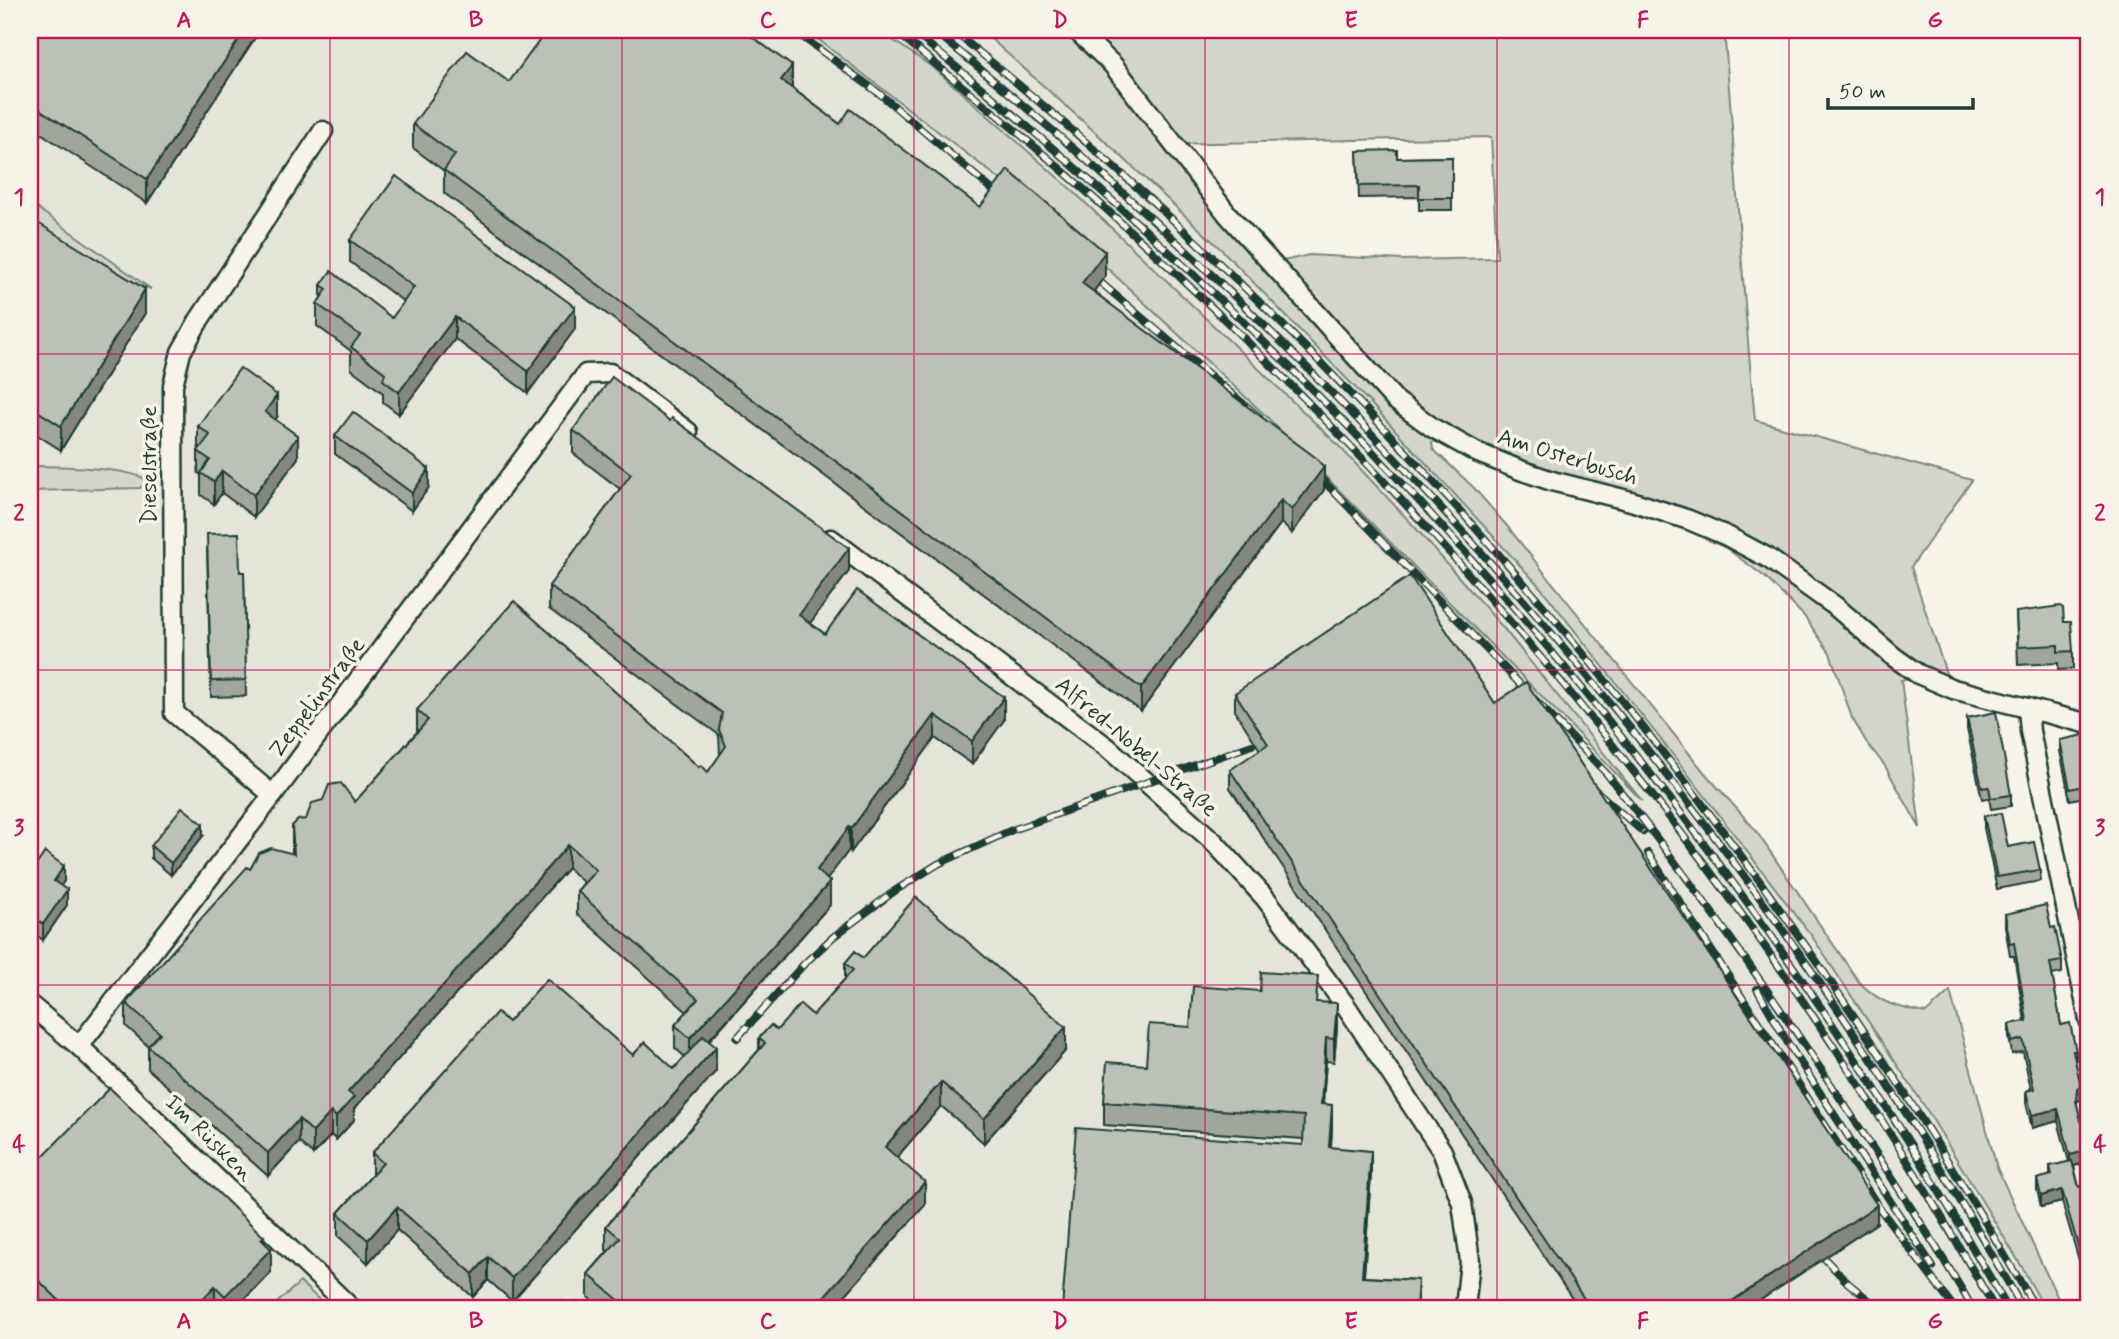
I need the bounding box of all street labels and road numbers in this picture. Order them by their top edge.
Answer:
street label: Dieselstraße [135,406,165,524]
street label: Am Osterbusch [1494,422,1641,493]
street label: Zeppelinstraße [262,632,373,765]
street label: Alfred-Nobel-Straße [1048,671,1223,824]
street label: Im Rüsken [158,1088,260,1188]

